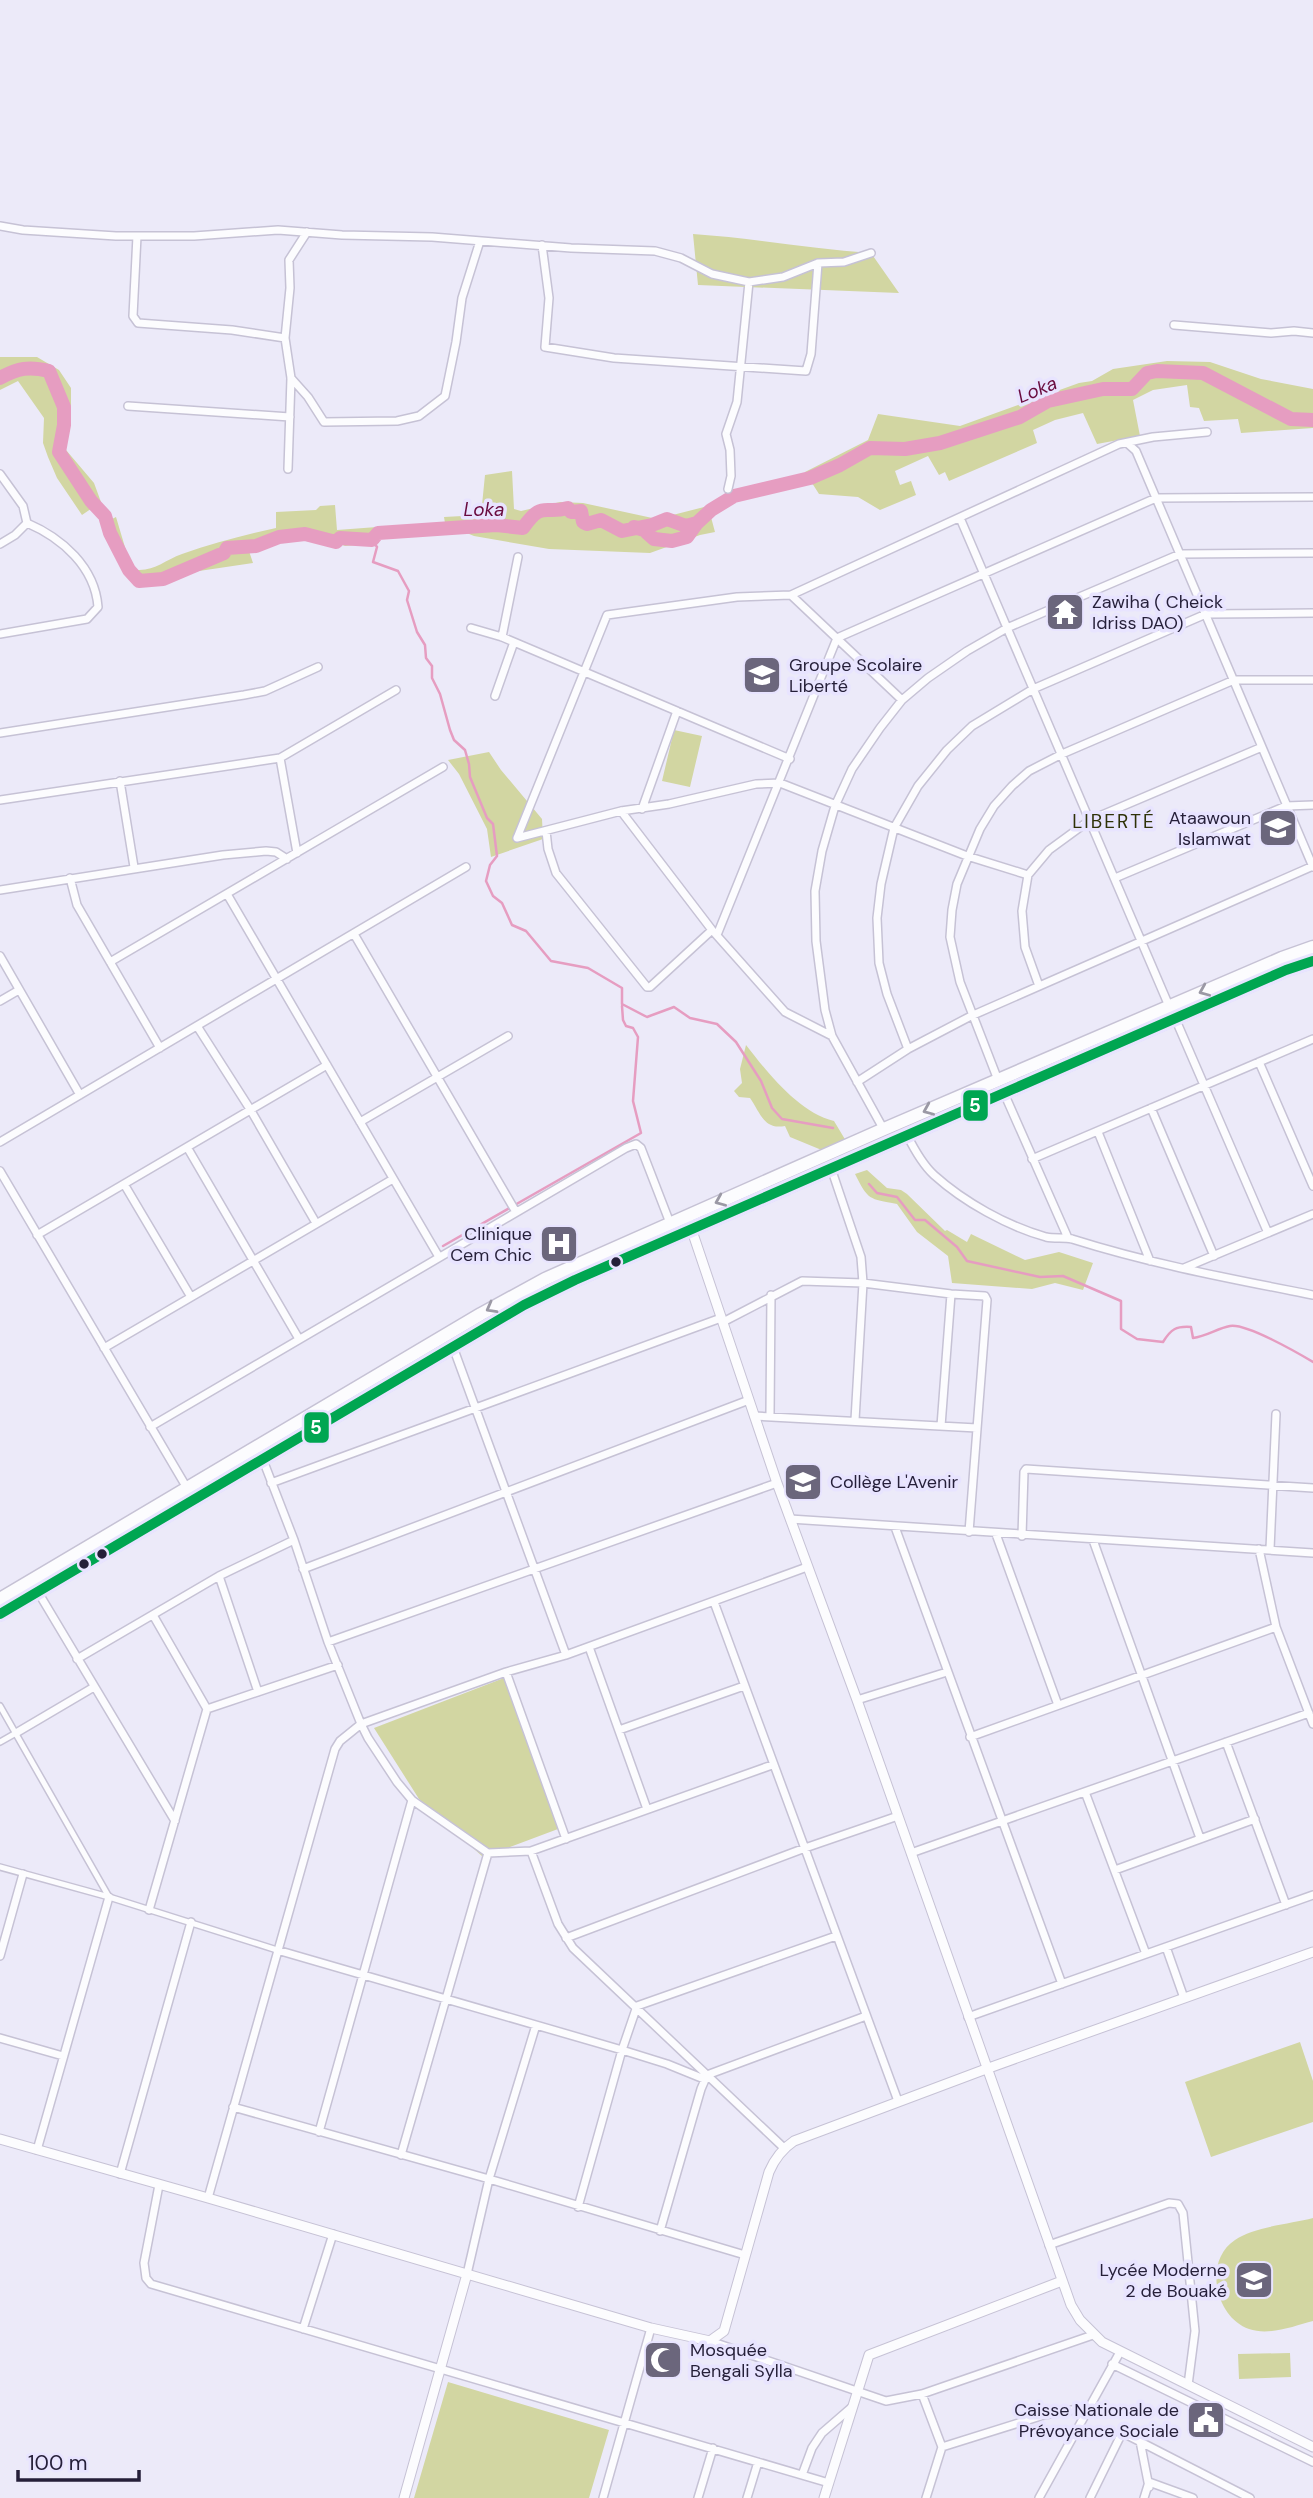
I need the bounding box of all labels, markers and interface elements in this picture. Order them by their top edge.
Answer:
water label: Loka [1014,370,1061,409]
water label: Loka [464,497,504,522]
place label: Zawiha ( Cheick Idriss DAO) [1092,590,1223,635]
temple icon: Zawiha ( Cheick Idriss DAO) [1044,591,1086,633]
place label: Groupe Scolaire Liberté [789,653,922,698]
school or university icon: Groupe Scolaire Liberté [741,654,783,696]
place label: Ataawoun Islamwat [1169,806,1251,851]
school or university icon: Ataawoun Islamwat [1257,807,1299,849]
district label: LIBERTÉ [1072,809,1156,834]
one-way arrow [1199,983,1212,997]
line badge: 5 [962,1089,989,1122]
text: 5 [969,1093,981,1118]
one-way arrow [923,1102,935,1116]
one-way arrow [714,1193,726,1207]
place label: Clinique Cem Chic [450,1222,532,1267]
hospital icon: Clinique Cem Chic [538,1223,580,1265]
unlabelled marker [609,1255,623,1269]
one-way arrow [486,1300,499,1313]
line badge: 5 [303,1411,330,1444]
text: 5 [310,1415,322,1440]
school or university icon: Collège L'Avenir [782,1461,824,1503]
place label: Collège L'Avenir [830,1470,959,1494]
unlabelled marker [95,1547,109,1561]
unlabelled marker [77,1557,91,1571]
place label: Lycée Moderne 2 de Bouaké [1099,2258,1227,2303]
school or university icon: Lycée Moderne 2 de Bouaké [1233,2259,1275,2301]
place label: Mosquée Bengali Sylla [690,2338,793,2383]
mosque icon: Mosquée Bengali Sylla [642,2339,684,2381]
place label: Caisse Nationale de Prévoyance Sociale [1014,2398,1179,2443]
public building icon: Caisse Nationale de Prévoyance Sociale [1185,2399,1227,2441]
scale bar [18,2438,138,2482]
text: 100 m [28,2449,88,2477]

